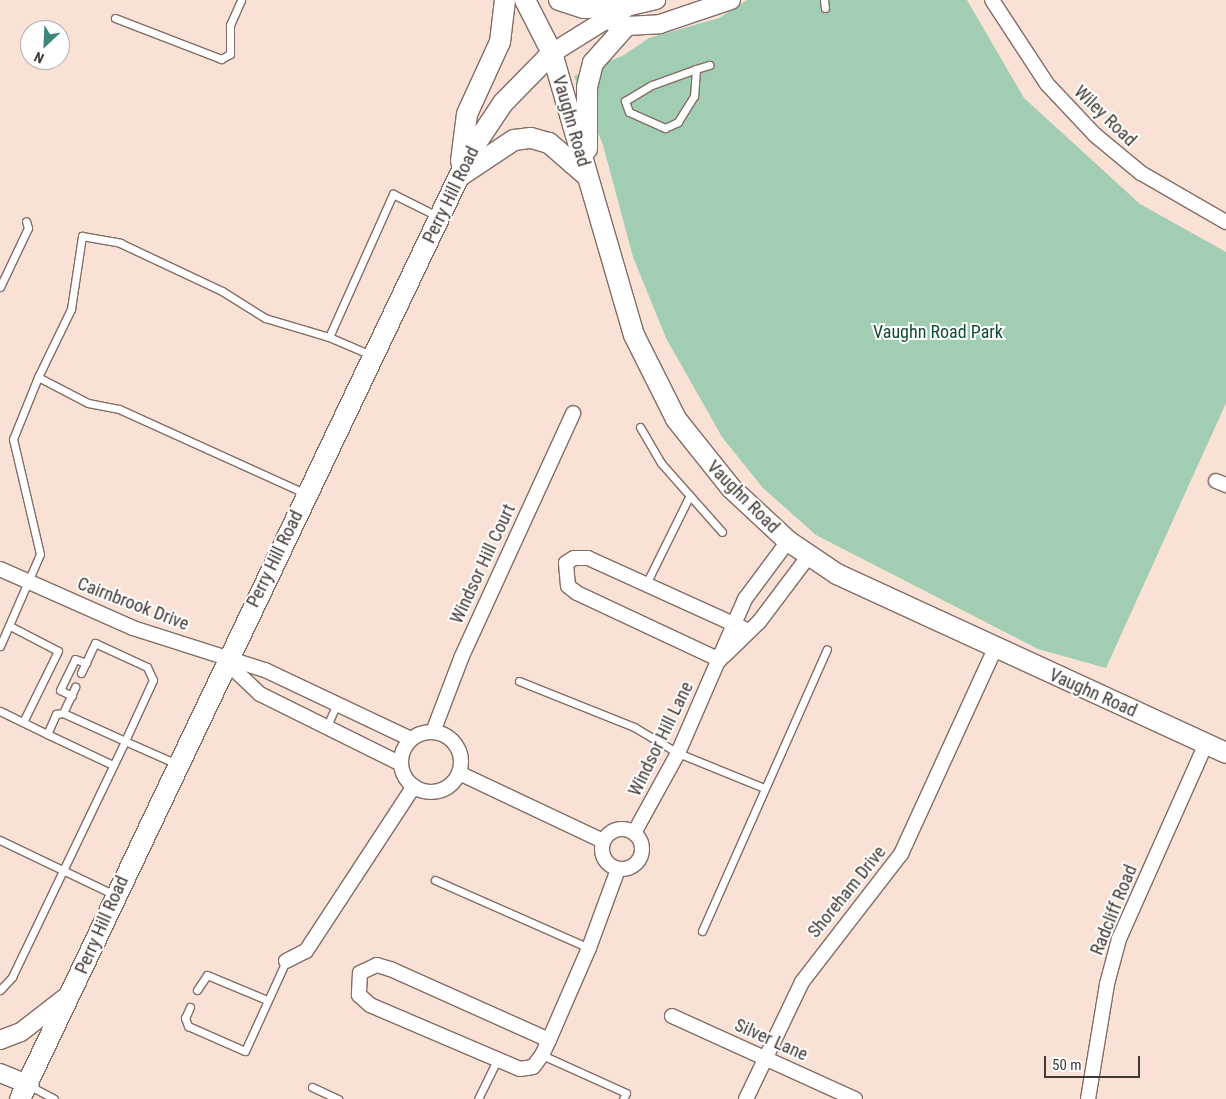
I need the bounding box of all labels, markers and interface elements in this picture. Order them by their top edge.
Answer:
north arrow [20,20,70,70]
text: N [32,49,46,67]
street label: Vaughn Road [548,73,594,169]
street label: Wiley Road [1069,81,1141,151]
street label: Perry Hill Road [418,143,484,247]
park label: Vaughn Road Park [873,321,1003,343]
street label: Vaughn Road [702,456,784,538]
street label: Windsor Hill Court [446,501,520,627]
street label: Perry Hill Road [242,507,308,611]
street label: Cairnbrook Drive [74,573,192,635]
street label: Vaughn Road [1046,664,1140,722]
street label: Windsor Hill Lane [624,678,698,800]
street label: Shoreham Drive [803,842,891,942]
street label: Radcliff Road [1086,862,1142,958]
street label: Perry Hill Road [71,873,133,977]
street label: Silver Lane [731,1014,811,1066]
scale bar [1046,1046,1142,1078]
text: 50 m [1052,1056,1082,1074]

